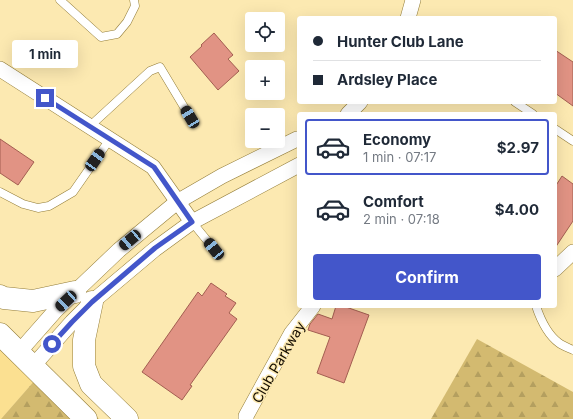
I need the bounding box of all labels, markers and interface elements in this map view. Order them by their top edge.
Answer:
map controls [245,12,285,148]
button: locate [245,12,285,52]
text: Hunter Club Lane [337,32,464,51]
callout: 1 min [12,40,78,68]
text: 1 min [29,46,61,62]
button: + [245,60,285,100]
text: Ardsley Place [337,70,437,89]
route end [36,89,54,107]
car [179,104,201,130]
button: − [245,108,285,148]
icon: car [315,129,351,165]
text: Economy [363,130,431,149]
text: $2.97 [497,138,539,157]
car [83,147,107,173]
text: 1 min · 07:17 [363,149,436,165]
icon: car [315,191,351,227]
text: Comfort [363,192,424,211]
text: $4.00 [495,200,539,219]
text: 2 min · 07:18 [363,211,440,227]
car [117,228,143,252]
car [202,236,226,262]
button: Confirm [313,254,541,300]
car [53,288,79,314]
street label: Club Parkway [248,318,308,406]
route start [43,335,61,353]

